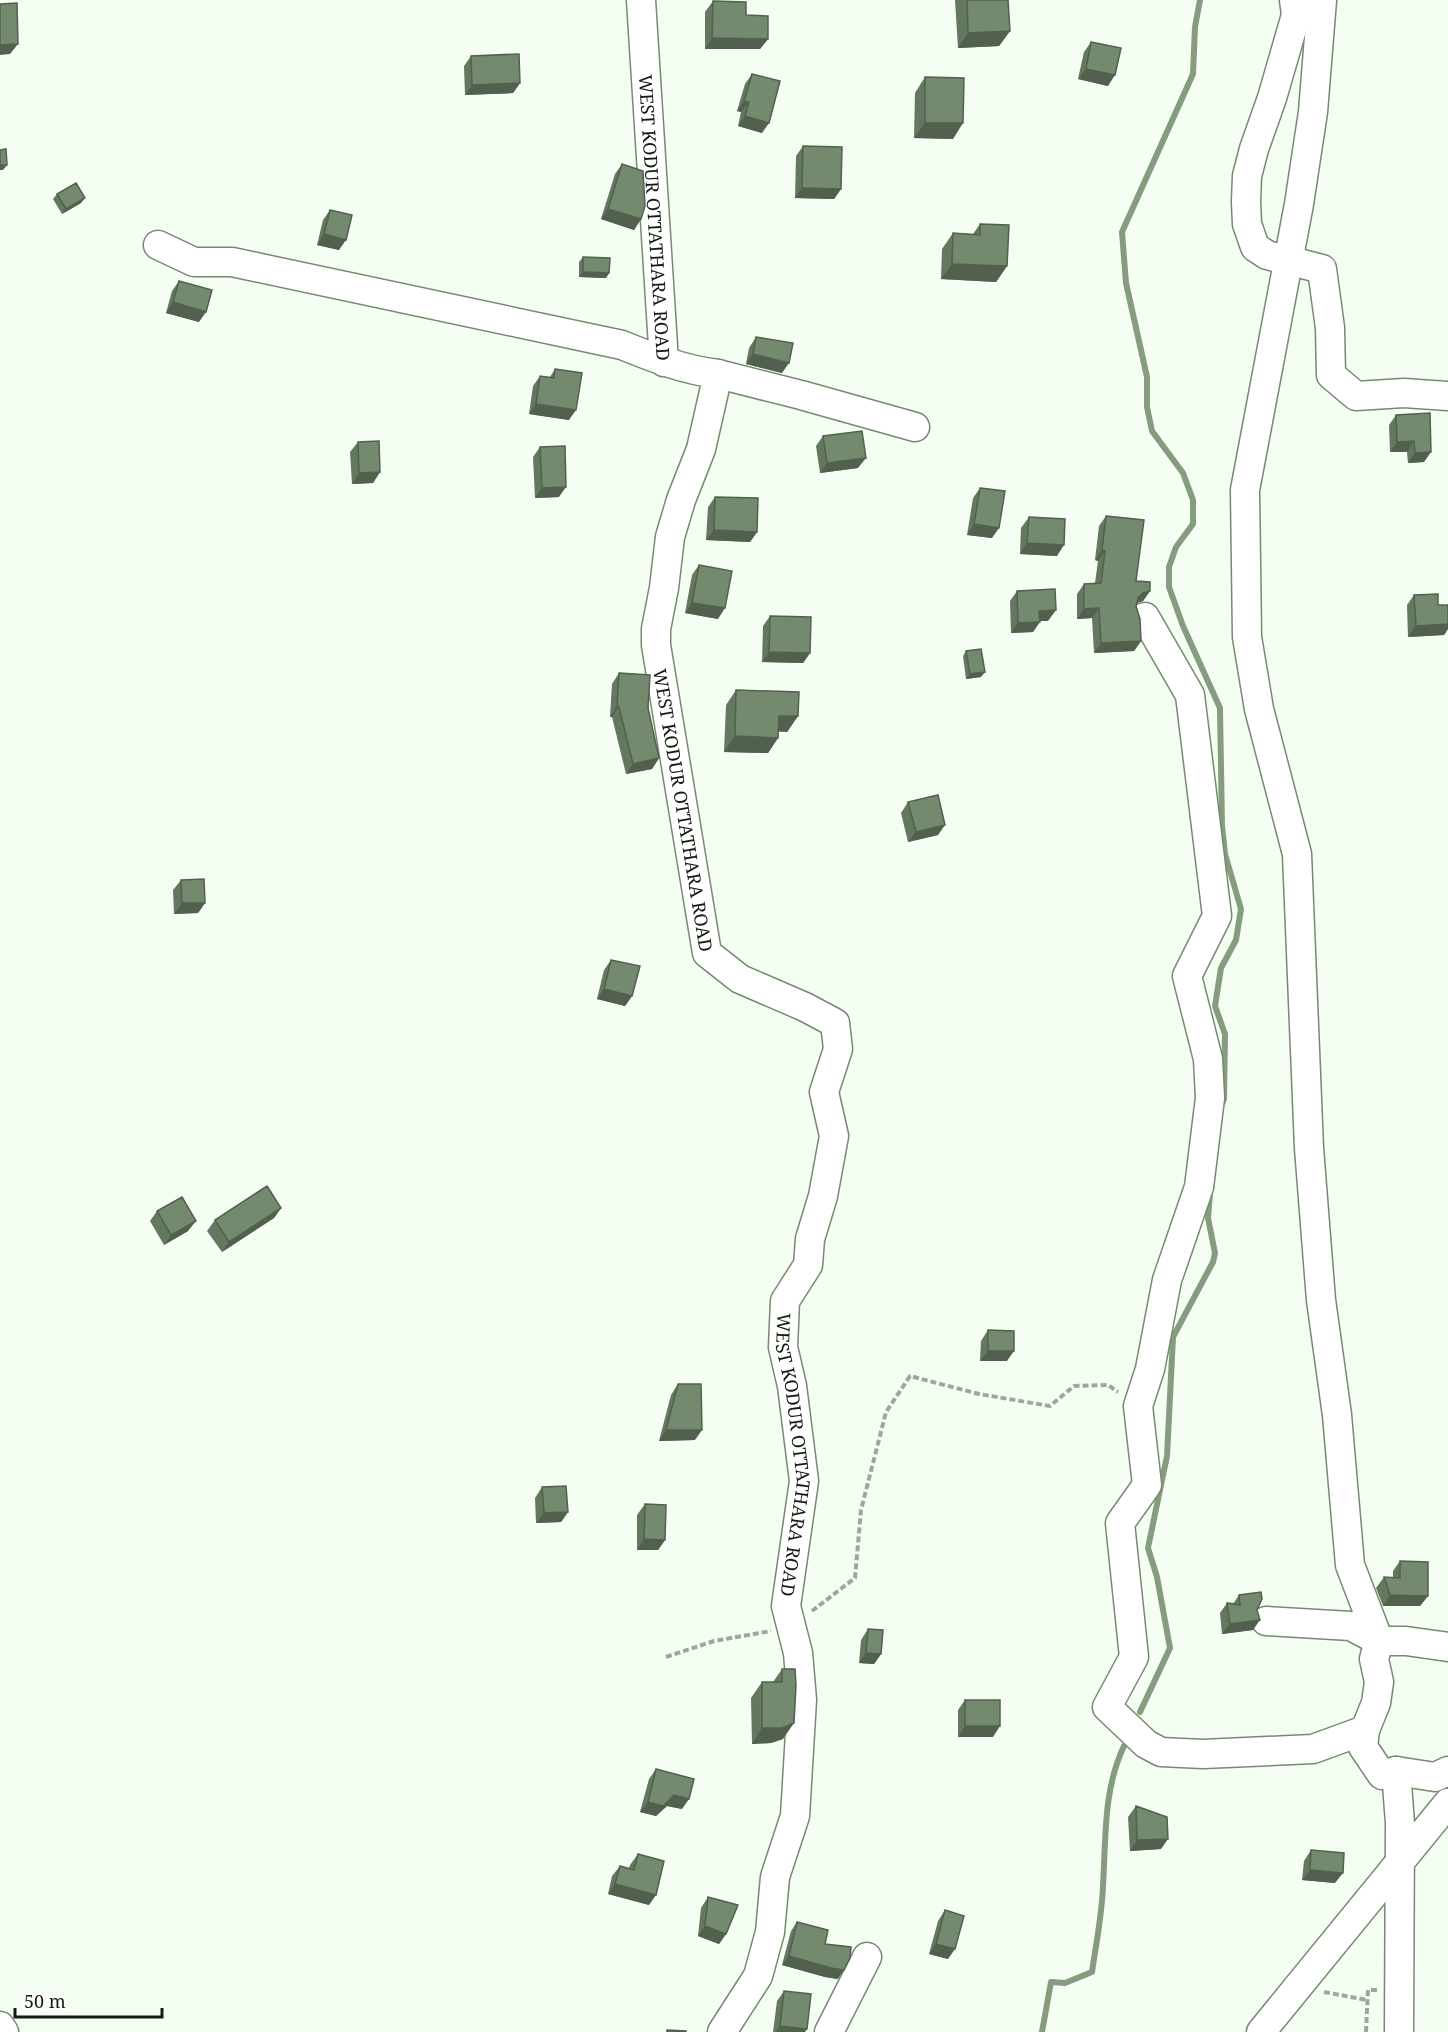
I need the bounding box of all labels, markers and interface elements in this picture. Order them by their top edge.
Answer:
street label: WEST KODUR OTTATHARA ROAD [634,74,676,361]
street label: WEST KODUR OTTATHARA ROAD [648,667,719,953]
street label: WEST KODUR OTTATHARA ROAD [770,1312,816,1598]
scale bar [15,1981,162,2019]
text: 50 m [24,1989,66,2013]

